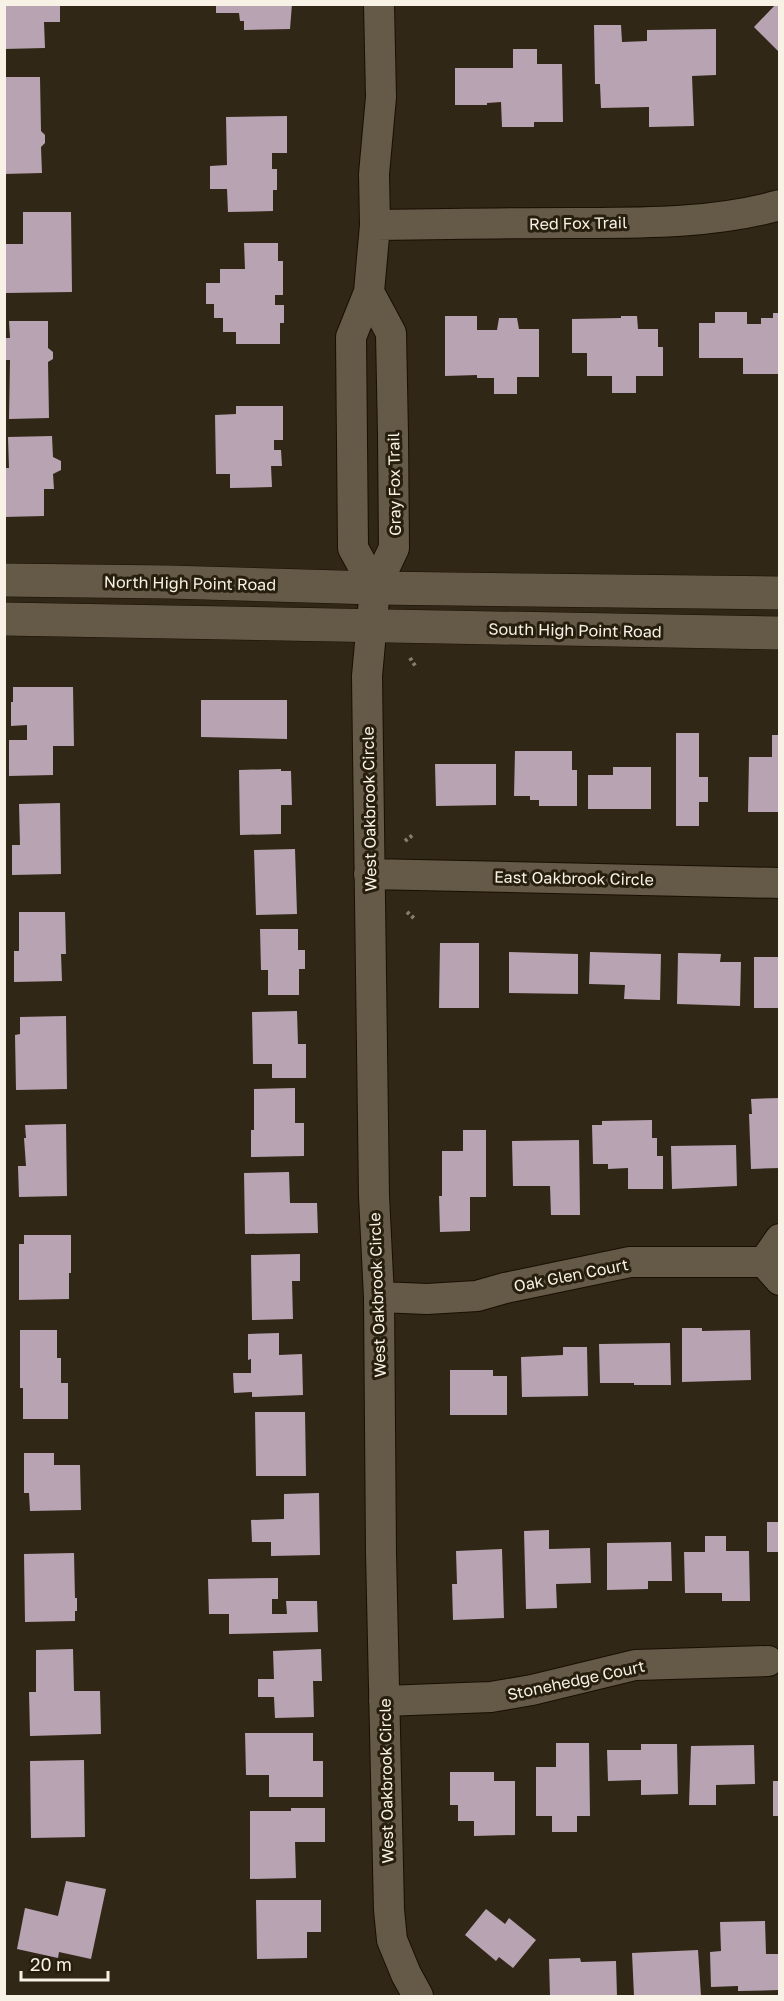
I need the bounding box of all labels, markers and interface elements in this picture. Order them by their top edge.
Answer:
street label: Red Fox Trail [529,212,627,234]
street label: Gray Fox Trail [383,432,405,536]
street label: North High Point Road [104,571,276,595]
street label: South High Point Road [488,618,662,642]
street label: West Oakbrook Circle [358,726,380,892]
street label: East Oakbrook Circle [494,867,654,889]
street label: West Oakbrook Circle [364,1212,390,1378]
street label: Oak Glen Court [512,1254,630,1296]
street label: Stonehedge Court [505,1656,647,1704]
street label: West Oakbrook Circle [375,1698,397,1864]
scale bar [21,1944,108,1982]
text: 20 m [30,1953,72,1975]

